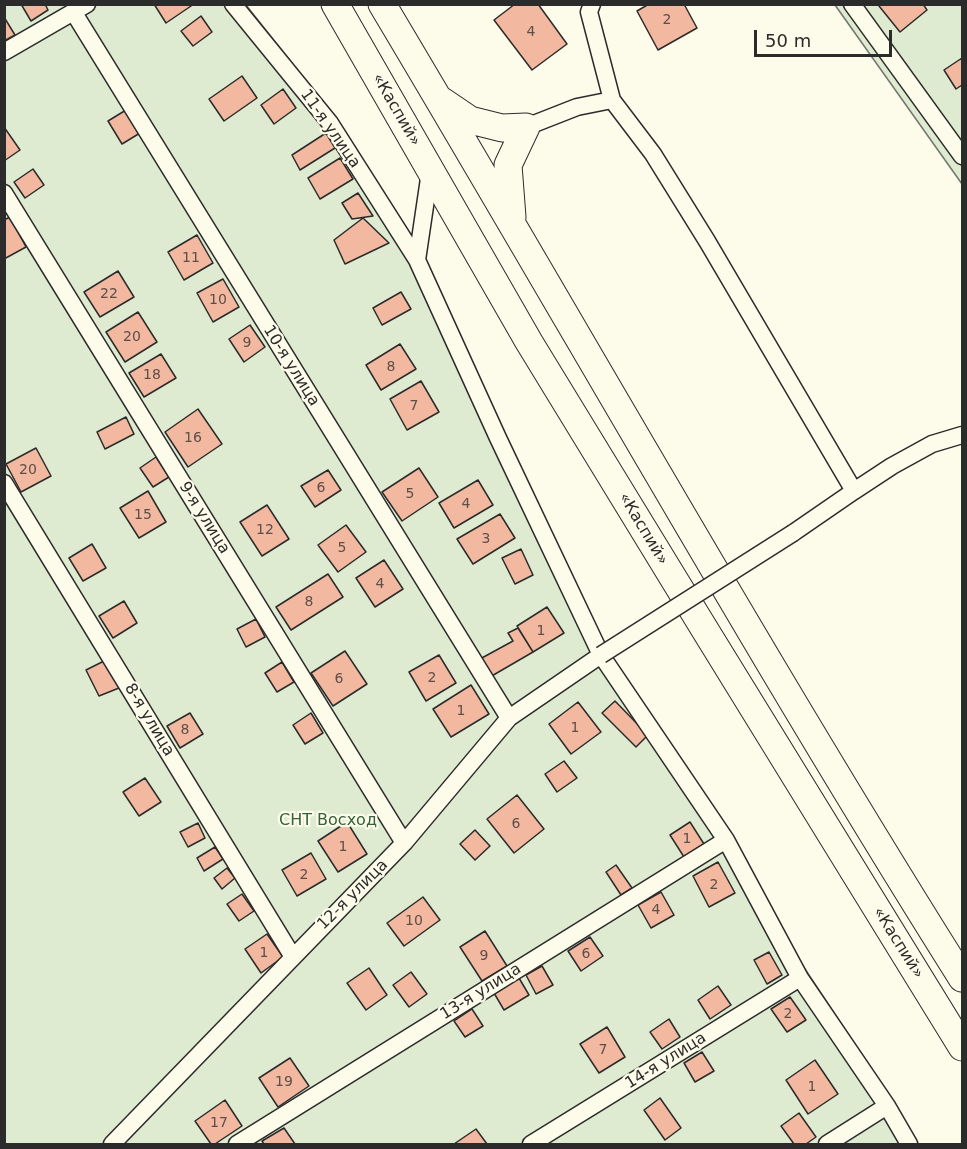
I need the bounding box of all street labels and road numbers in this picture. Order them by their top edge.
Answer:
street label: «Каспий» [367,70,425,150]
street label: 11-я улица [296,86,364,172]
street label: 10-я улица [259,322,323,410]
street label: 9-я улица [174,478,234,558]
street label: «Каспий» [614,489,672,569]
street label: 8-я улица [120,680,178,760]
street label: 12-я улица [314,856,392,934]
street label: «Каспий» [868,904,928,982]
street label: 13-я улица [437,960,525,1024]
street label: 14-я улица [622,1029,710,1093]

